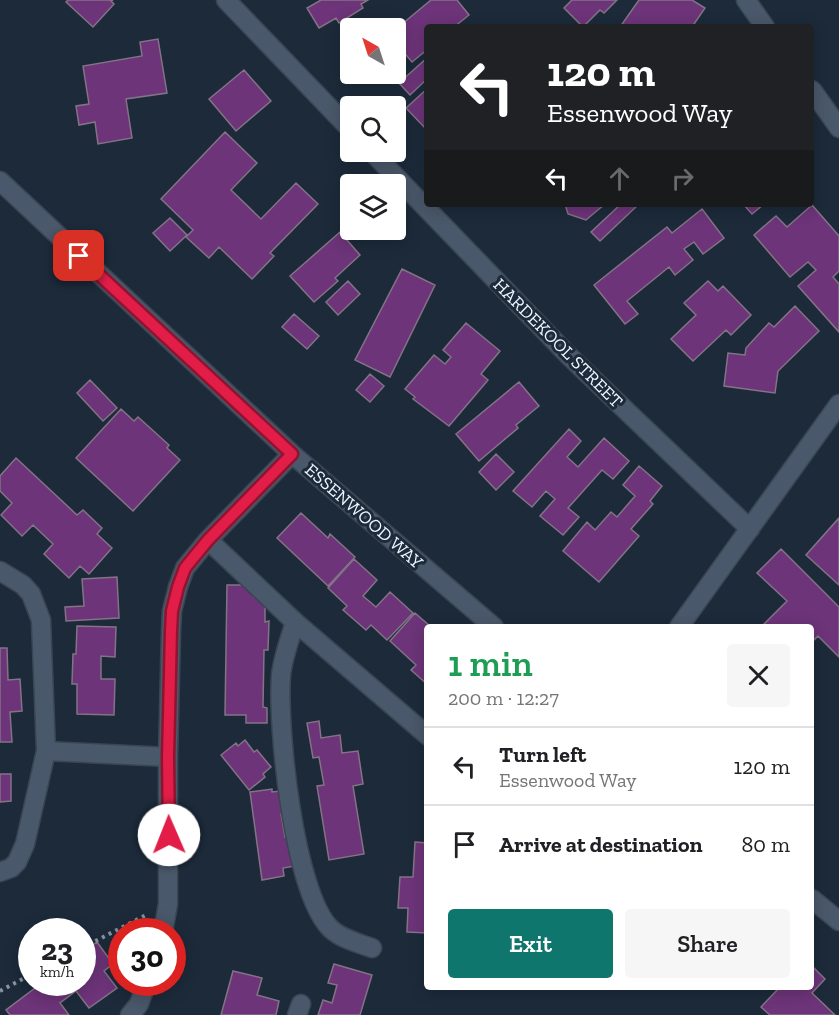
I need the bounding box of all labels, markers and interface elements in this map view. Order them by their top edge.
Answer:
north arrow [340,18,406,84]
map controls [340,18,406,240]
text: 120 m [547,46,655,97]
icon: left [448,48,526,126]
button: search [340,96,406,162]
text: Essenwood Way [547,97,733,129]
icon: left [540,162,573,195]
icon: ahead [603,162,636,195]
icon: right [666,162,699,195]
button: layers [340,174,406,240]
pin [53,230,104,281]
icon: arrive [62,239,95,272]
street label: HARDEKOOL STREET [489,274,627,412]
street label: ESSENWOOD WAY [300,459,428,573]
text: 1 min [448,642,533,685]
button: close [727,644,790,707]
text: 200 m · 12:27 [448,686,559,710]
text: Turn left [499,741,586,768]
icon: left [448,750,481,783]
text: 120 m [734,753,790,780]
text: Essenwood Way [499,768,637,792]
position arrow [137,803,201,867]
icon: arrive [448,828,481,861]
text: Arrive at destination [499,831,702,858]
text: 80 m [742,831,790,858]
button: Exit [448,909,613,978]
button: Share [625,909,790,978]
speed limit sign: 30 [108,918,186,996]
text: 23 [41,932,73,968]
text: km/h [40,963,74,981]

